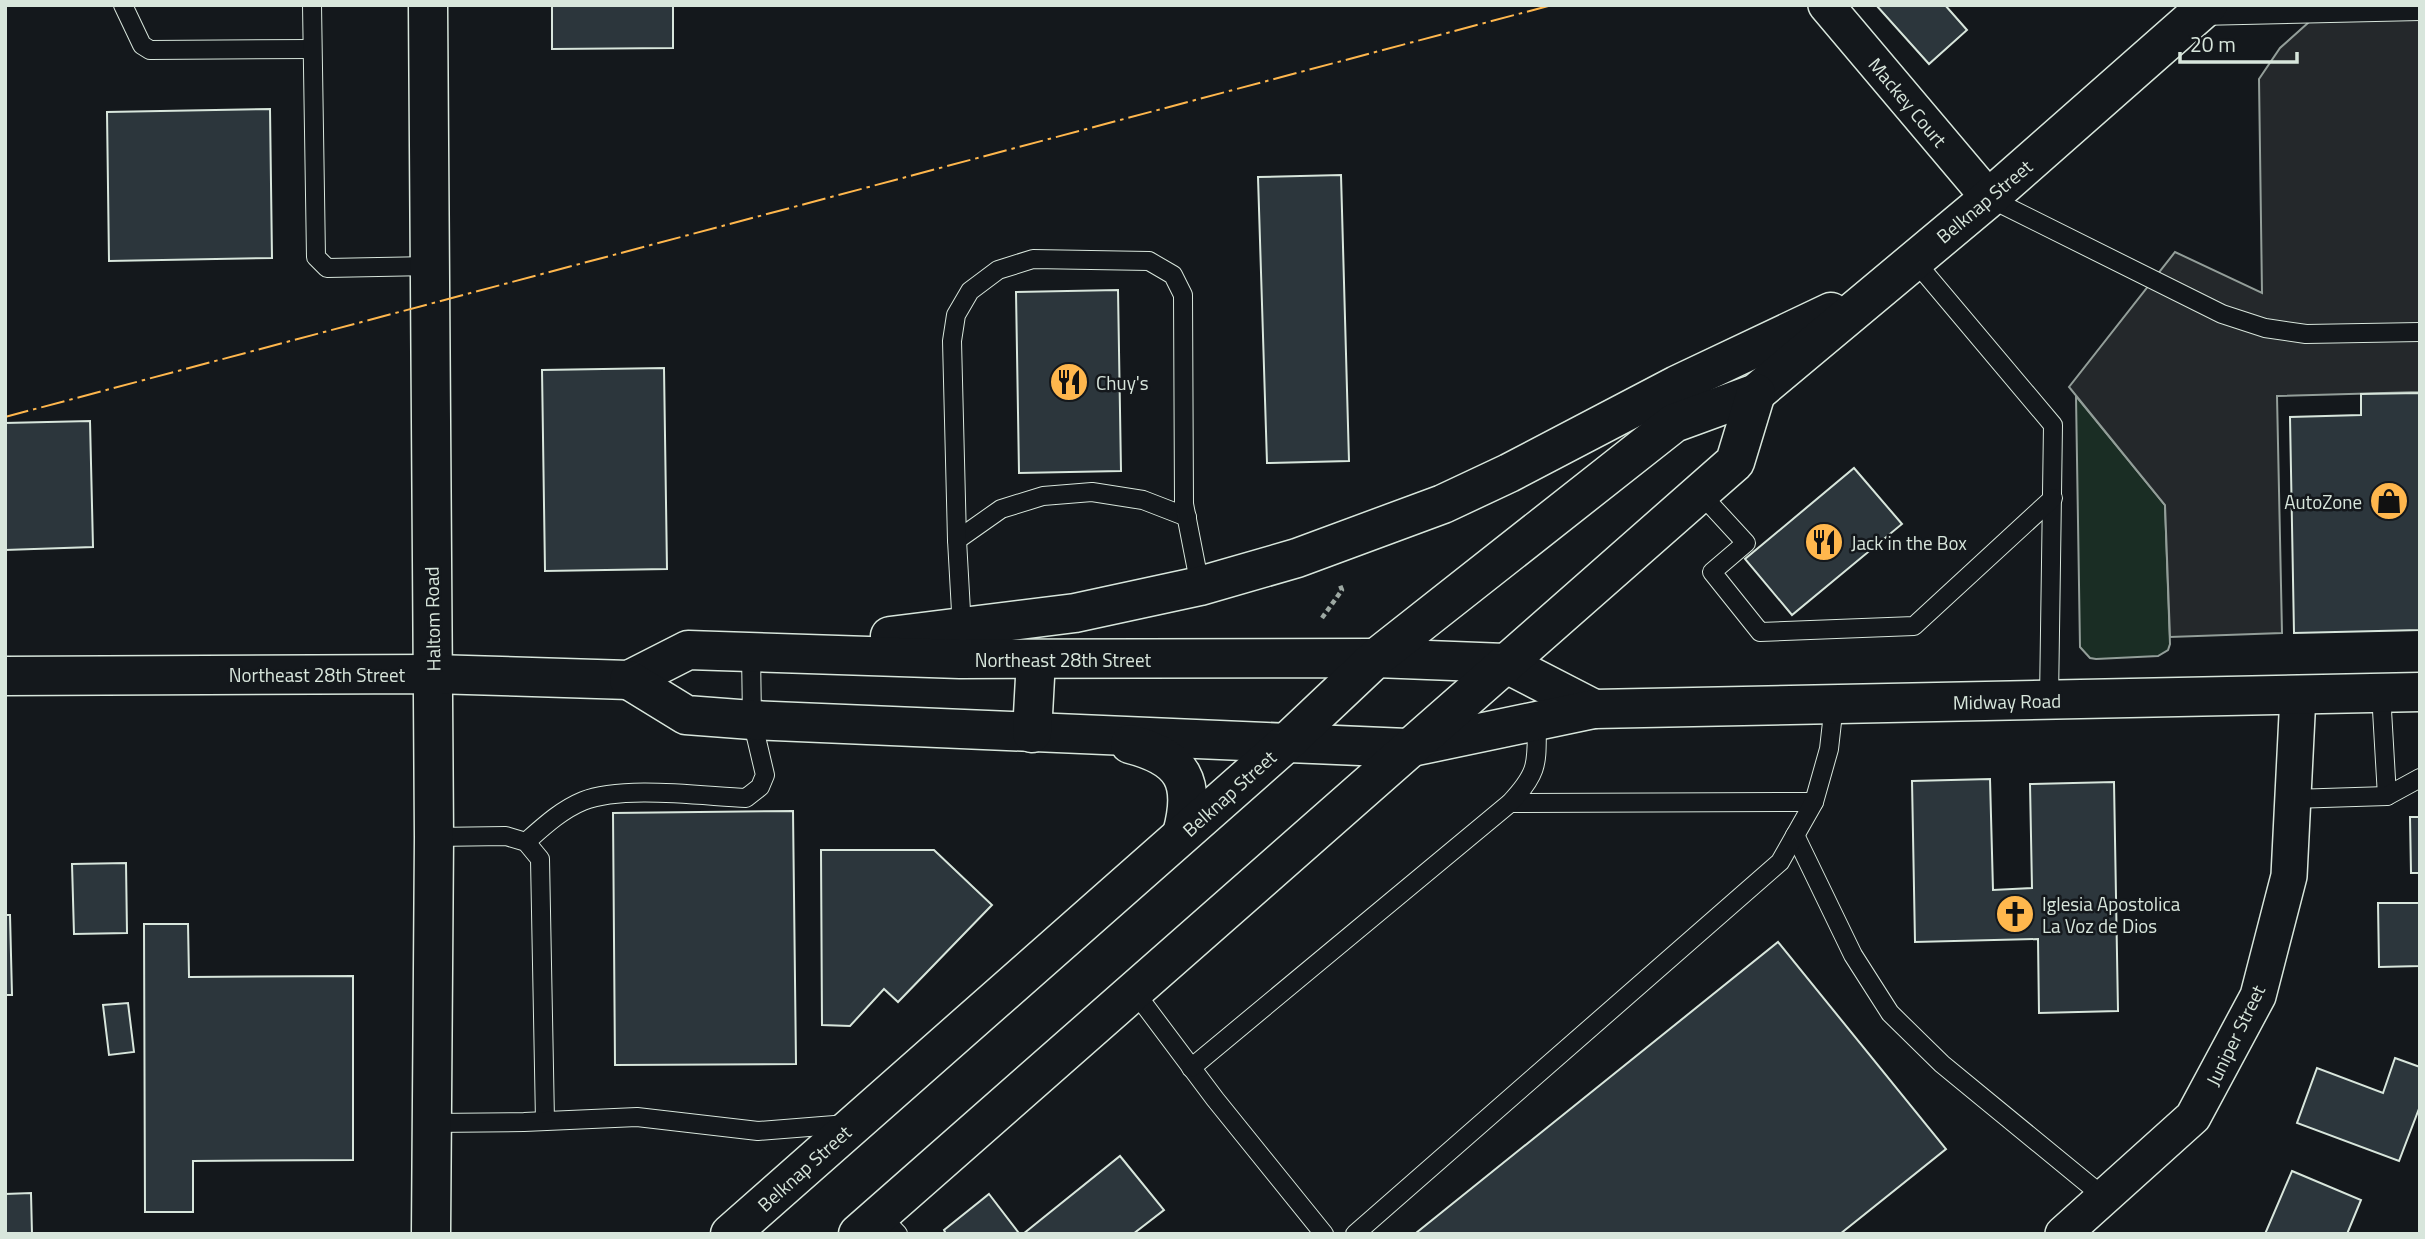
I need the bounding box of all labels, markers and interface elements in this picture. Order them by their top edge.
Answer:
scale bar [2180,21,2297,65]
text: 20 m [2190,28,2236,60]
street label: Mackey Court [1862,51,1954,153]
street label: Belknap Street [1930,152,2039,250]
restaurant icon: Chuy's [1048,361,1090,403]
place label: Chuy's [1096,368,1149,397]
shop icon: AutoZone [2368,480,2410,522]
place label: AutoZone [2284,487,2362,516]
restaurant icon: Jack in the Box [1803,521,1845,563]
place label: Jack in the Box [1851,528,1967,557]
street label: Haltom Road [417,566,447,672]
street label: Northeast 28th Street [975,645,1151,674]
street label: Northeast 28th Street [229,660,405,689]
street label: Midway Road [1953,686,2061,716]
street label: Belknap Street [1176,743,1283,843]
place label: Iglesia Apostolica La Voz de Dios [2042,889,2181,940]
church icon: Iglesia Apostolica La Voz de Dios [1994,893,2036,935]
street label: Juniper Street [2198,979,2272,1090]
street label: Belknap Street [751,1118,858,1218]

